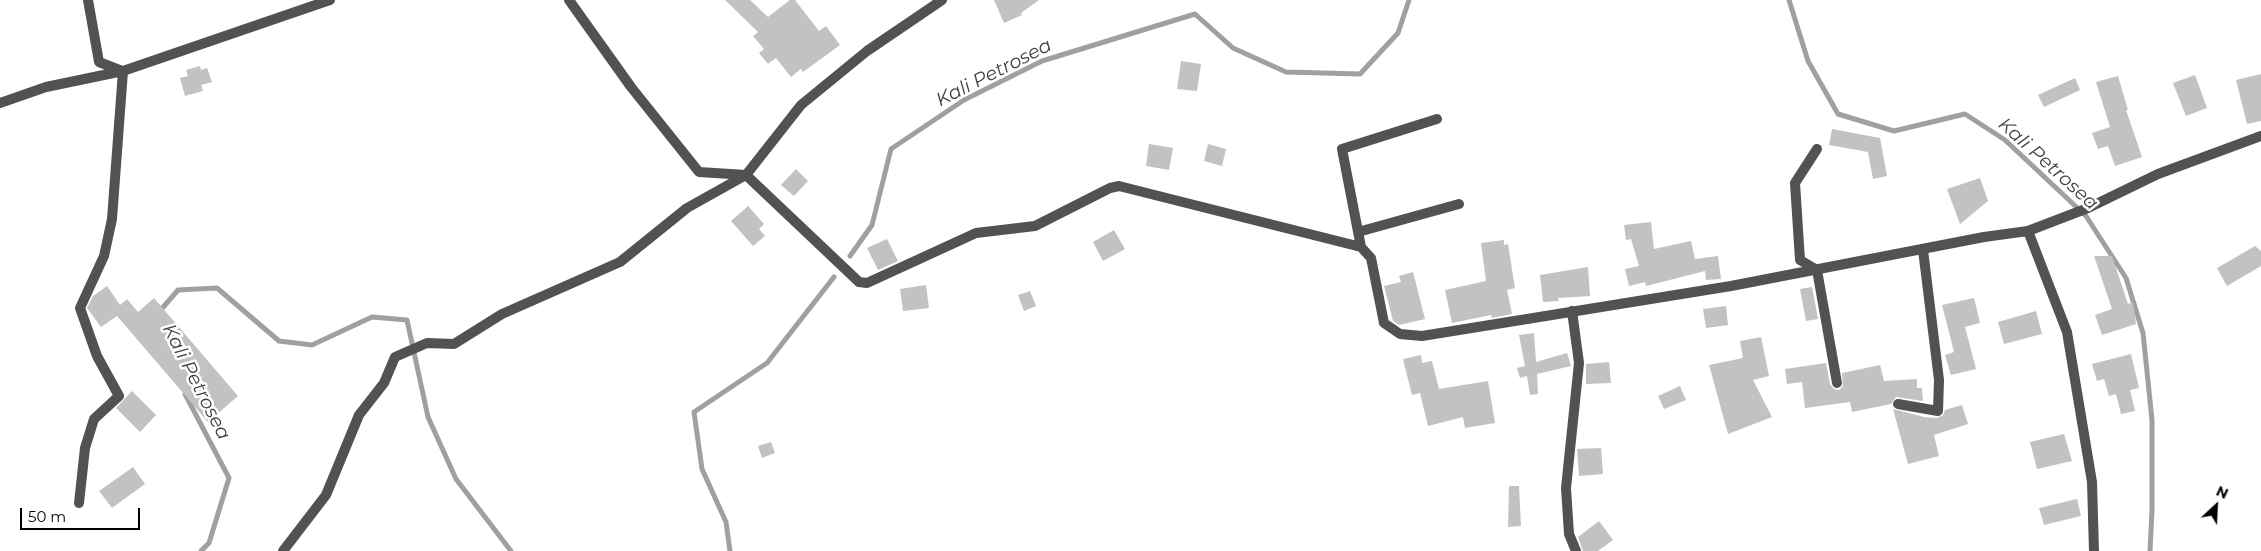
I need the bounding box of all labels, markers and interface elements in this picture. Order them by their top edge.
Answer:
water label: Kali Petrosea [932,34,1056,112]
water label: Kali Petrosea [1993,113,2103,215]
water label: Kali Petrosea [157,320,235,444]
north arrow [2191,481,2241,531]
text: N [2213,482,2231,503]
scale bar [22,498,142,530]
text: 50 m [28,507,66,526]

